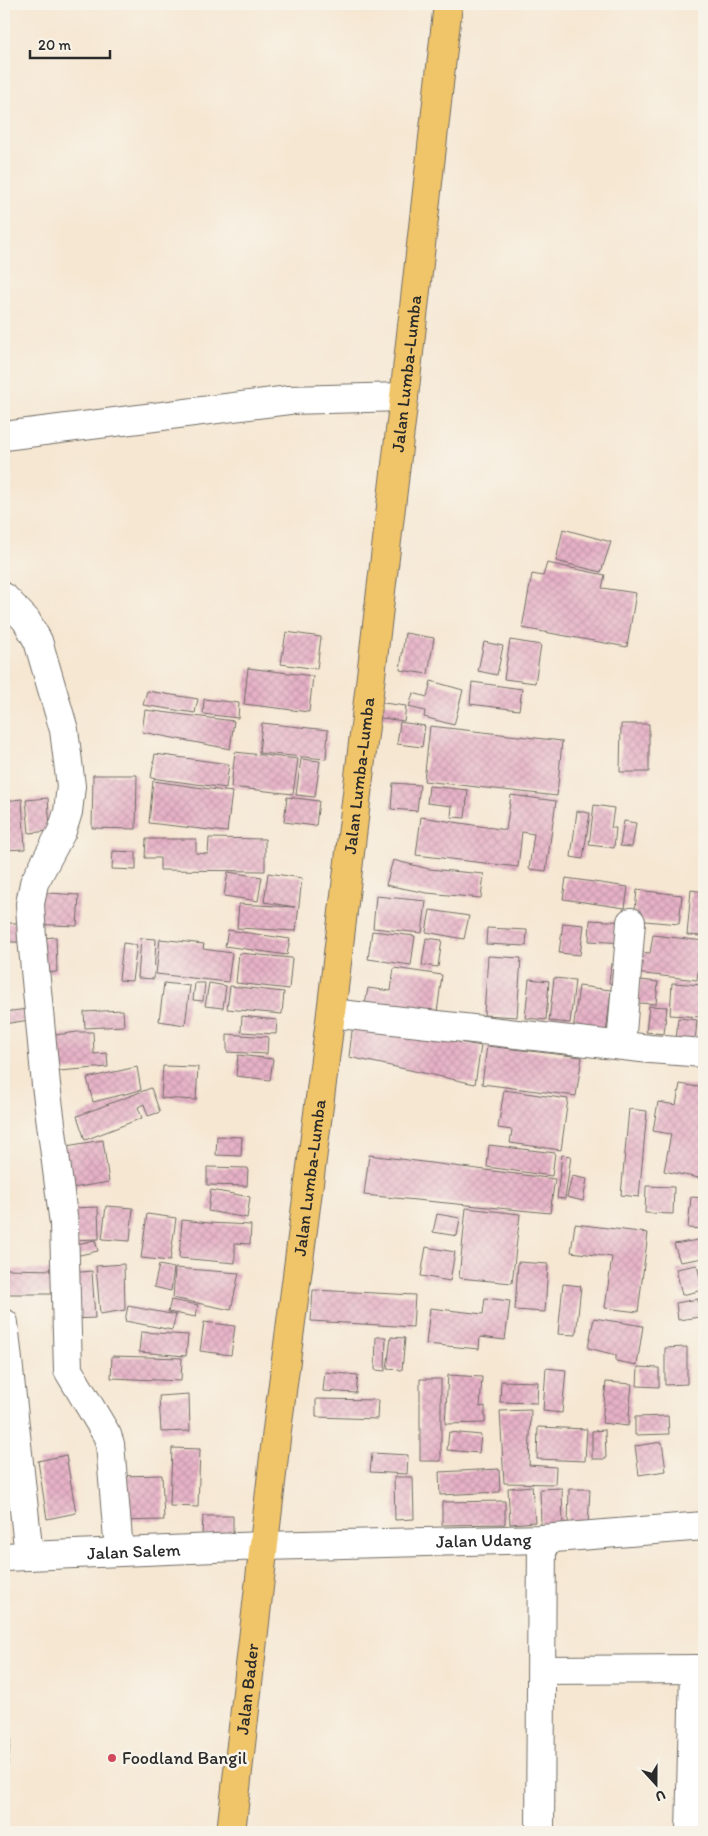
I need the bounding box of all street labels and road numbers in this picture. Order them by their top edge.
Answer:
street label: Jalan Lumba-Lumba [387,293,426,453]
street label: Jalan Lumba-Lumba [339,695,379,855]
street label: Jalan Lumba-Lumba [289,1097,331,1257]
street label: Jalan Udang [436,1528,533,1553]
street label: Jalan Salem [87,1539,181,1564]
street label: Jalan Bader [231,1641,264,1736]

